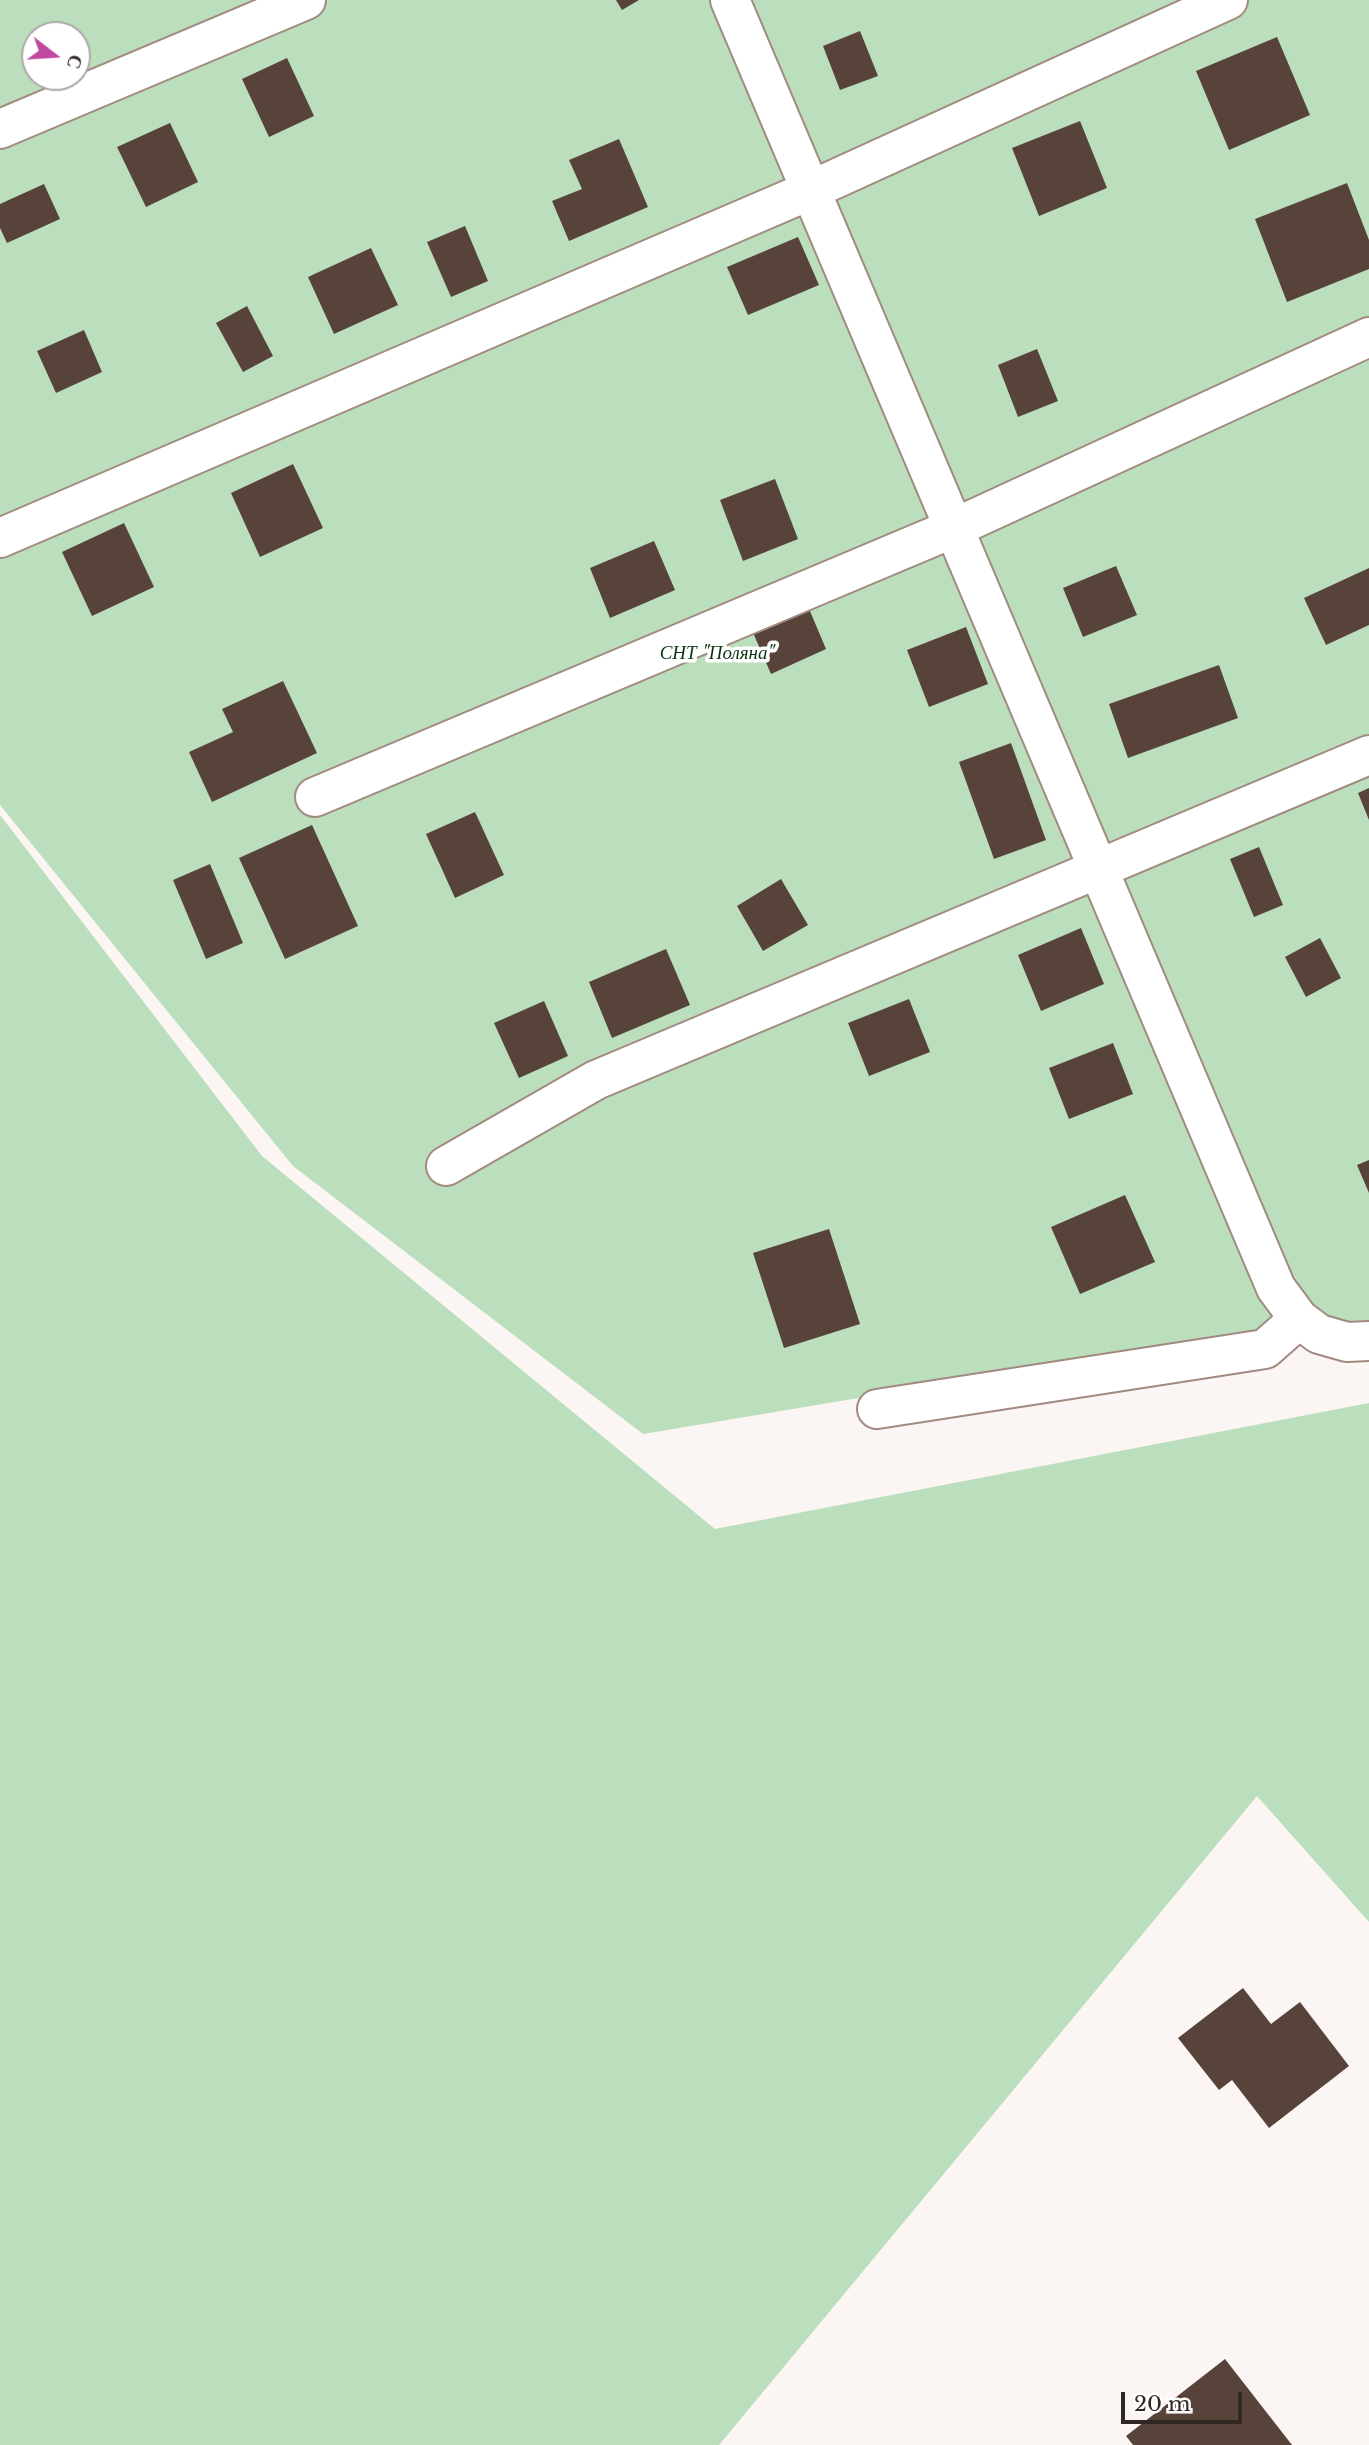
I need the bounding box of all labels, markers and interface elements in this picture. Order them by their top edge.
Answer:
north arrow [21,21,91,91]
text: С [62,52,88,72]
park label: СНТ "Поляна" [660,643,774,665]
scale bar [1124,2378,1245,2422]
text: 20 m [1134,2391,1191,2417]

